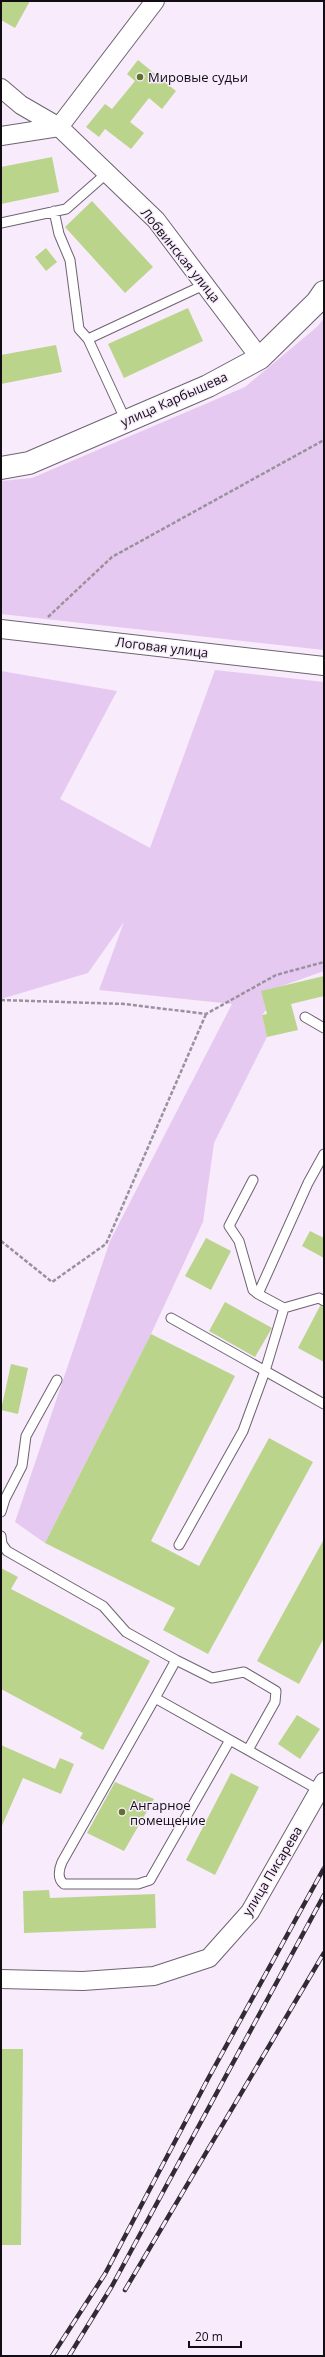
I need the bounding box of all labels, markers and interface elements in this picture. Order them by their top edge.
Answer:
place label: Мировые судьи [148,68,248,86]
marker: Мировые судьи [135,72,145,82]
street label: Лобвинская улица [137,204,225,306]
street label: улица Карбышева [118,367,230,431]
street label: Логовая улица [115,632,209,662]
place label: Ангарное помещение [130,1796,205,1829]
marker: Ангарное помещение [117,1807,127,1817]
street label: улица Писарева [238,1823,306,1919]
scale bar [189,2323,241,2349]
text: 20 m [195,2328,223,2345]

